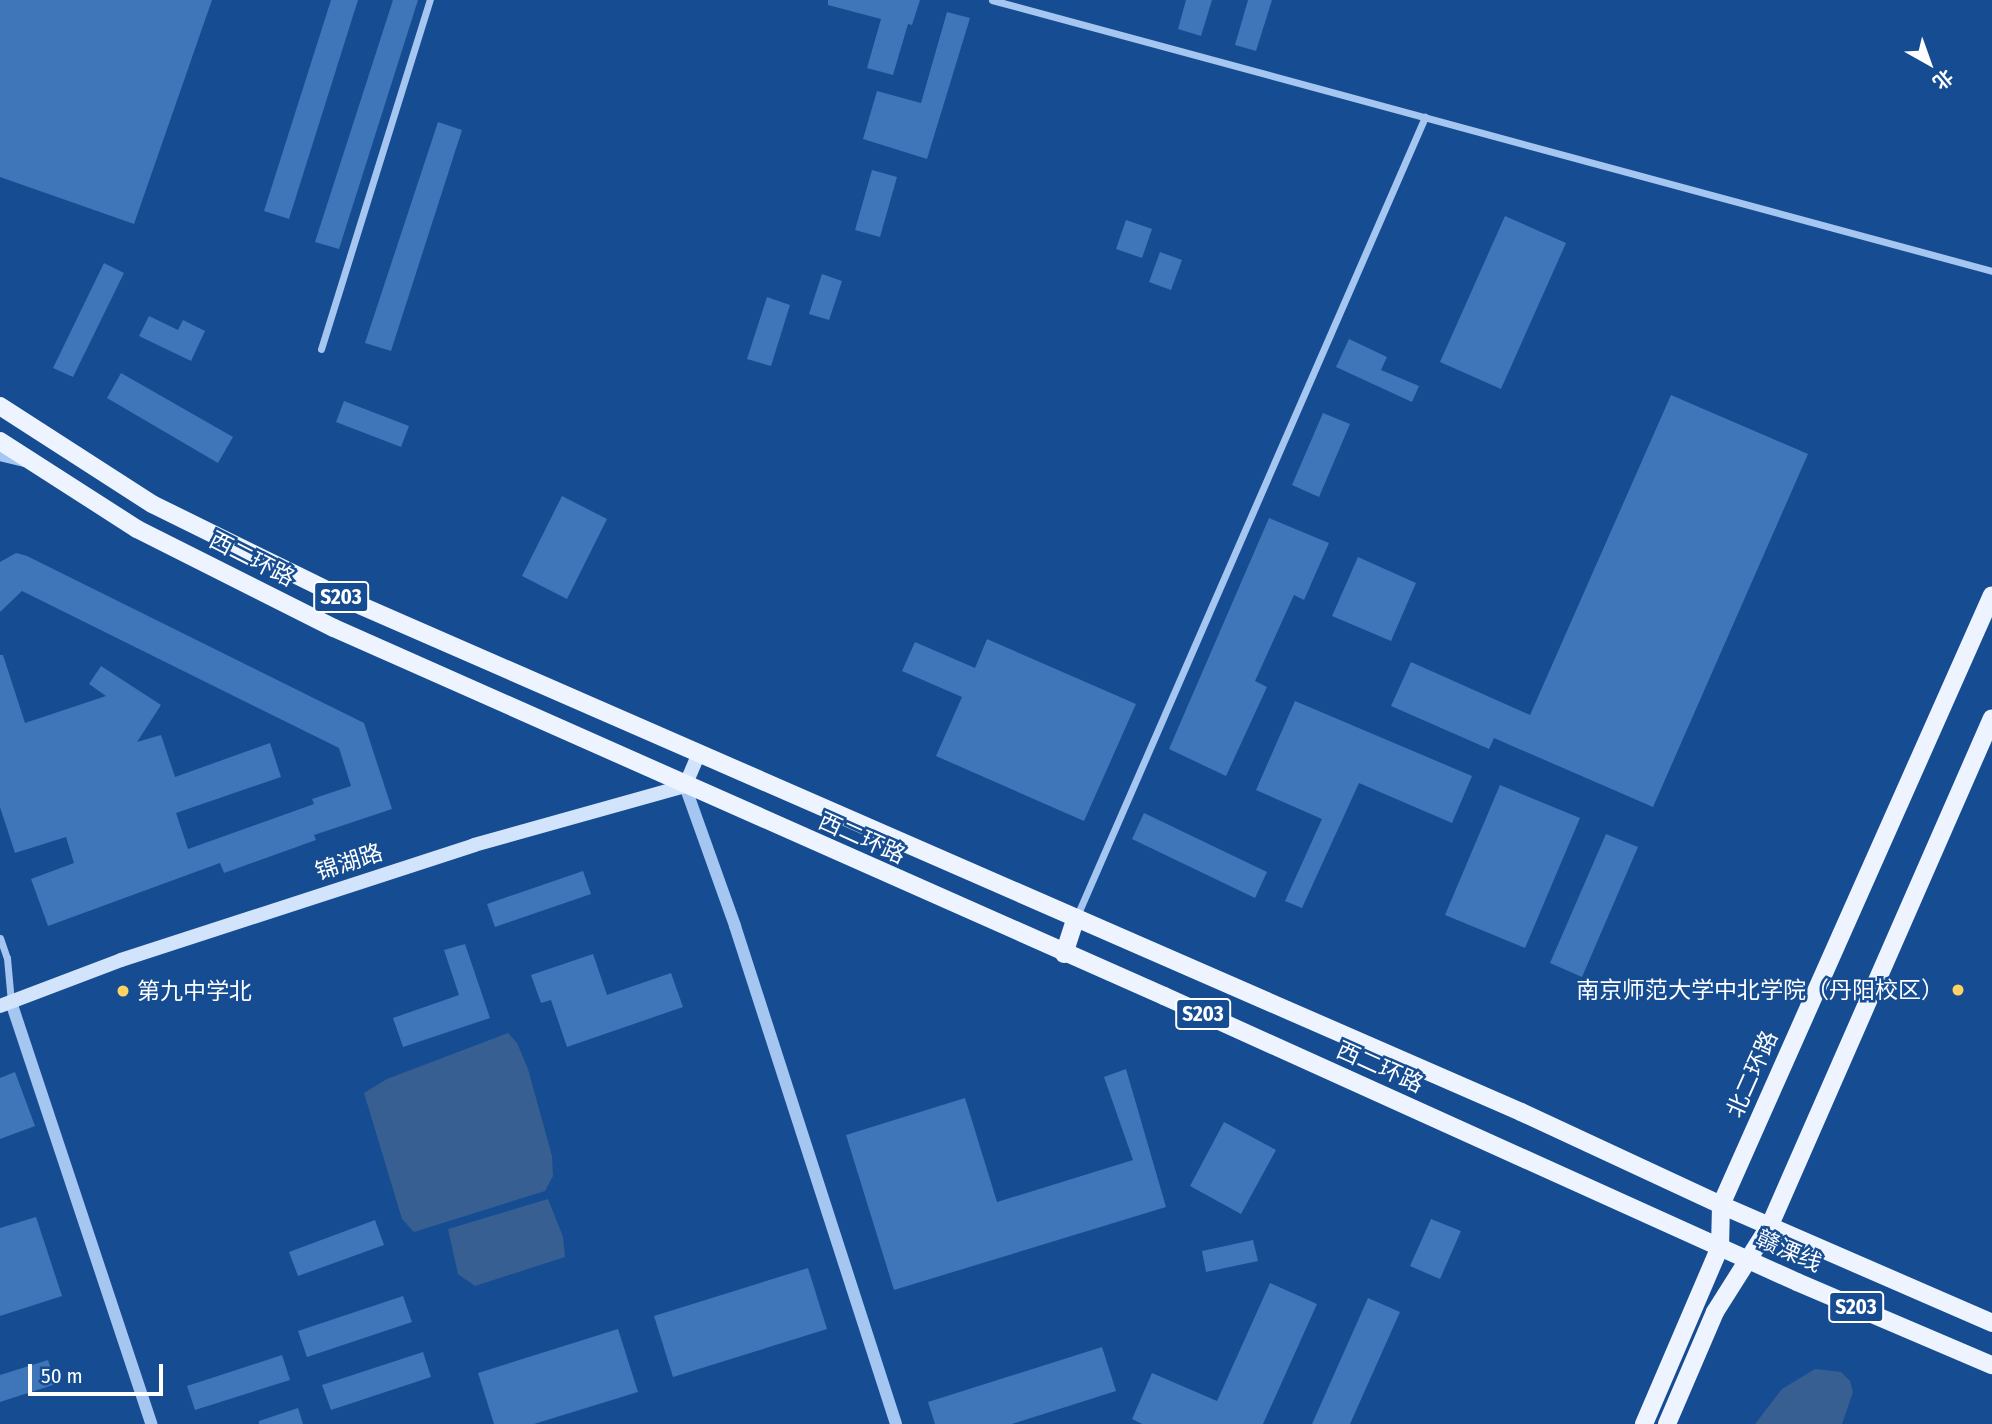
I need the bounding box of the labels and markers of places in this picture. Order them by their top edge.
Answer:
place label: 南京师范大学中北学院（丹阳校区） [1576,976,1944,1004]
place label: 第九中学北 [137,977,252,1005]
marker: 南京师范大学中北学院（丹阳校区） [1950,982,1966,998]
marker: 第九中学北 [115,983,131,999]

